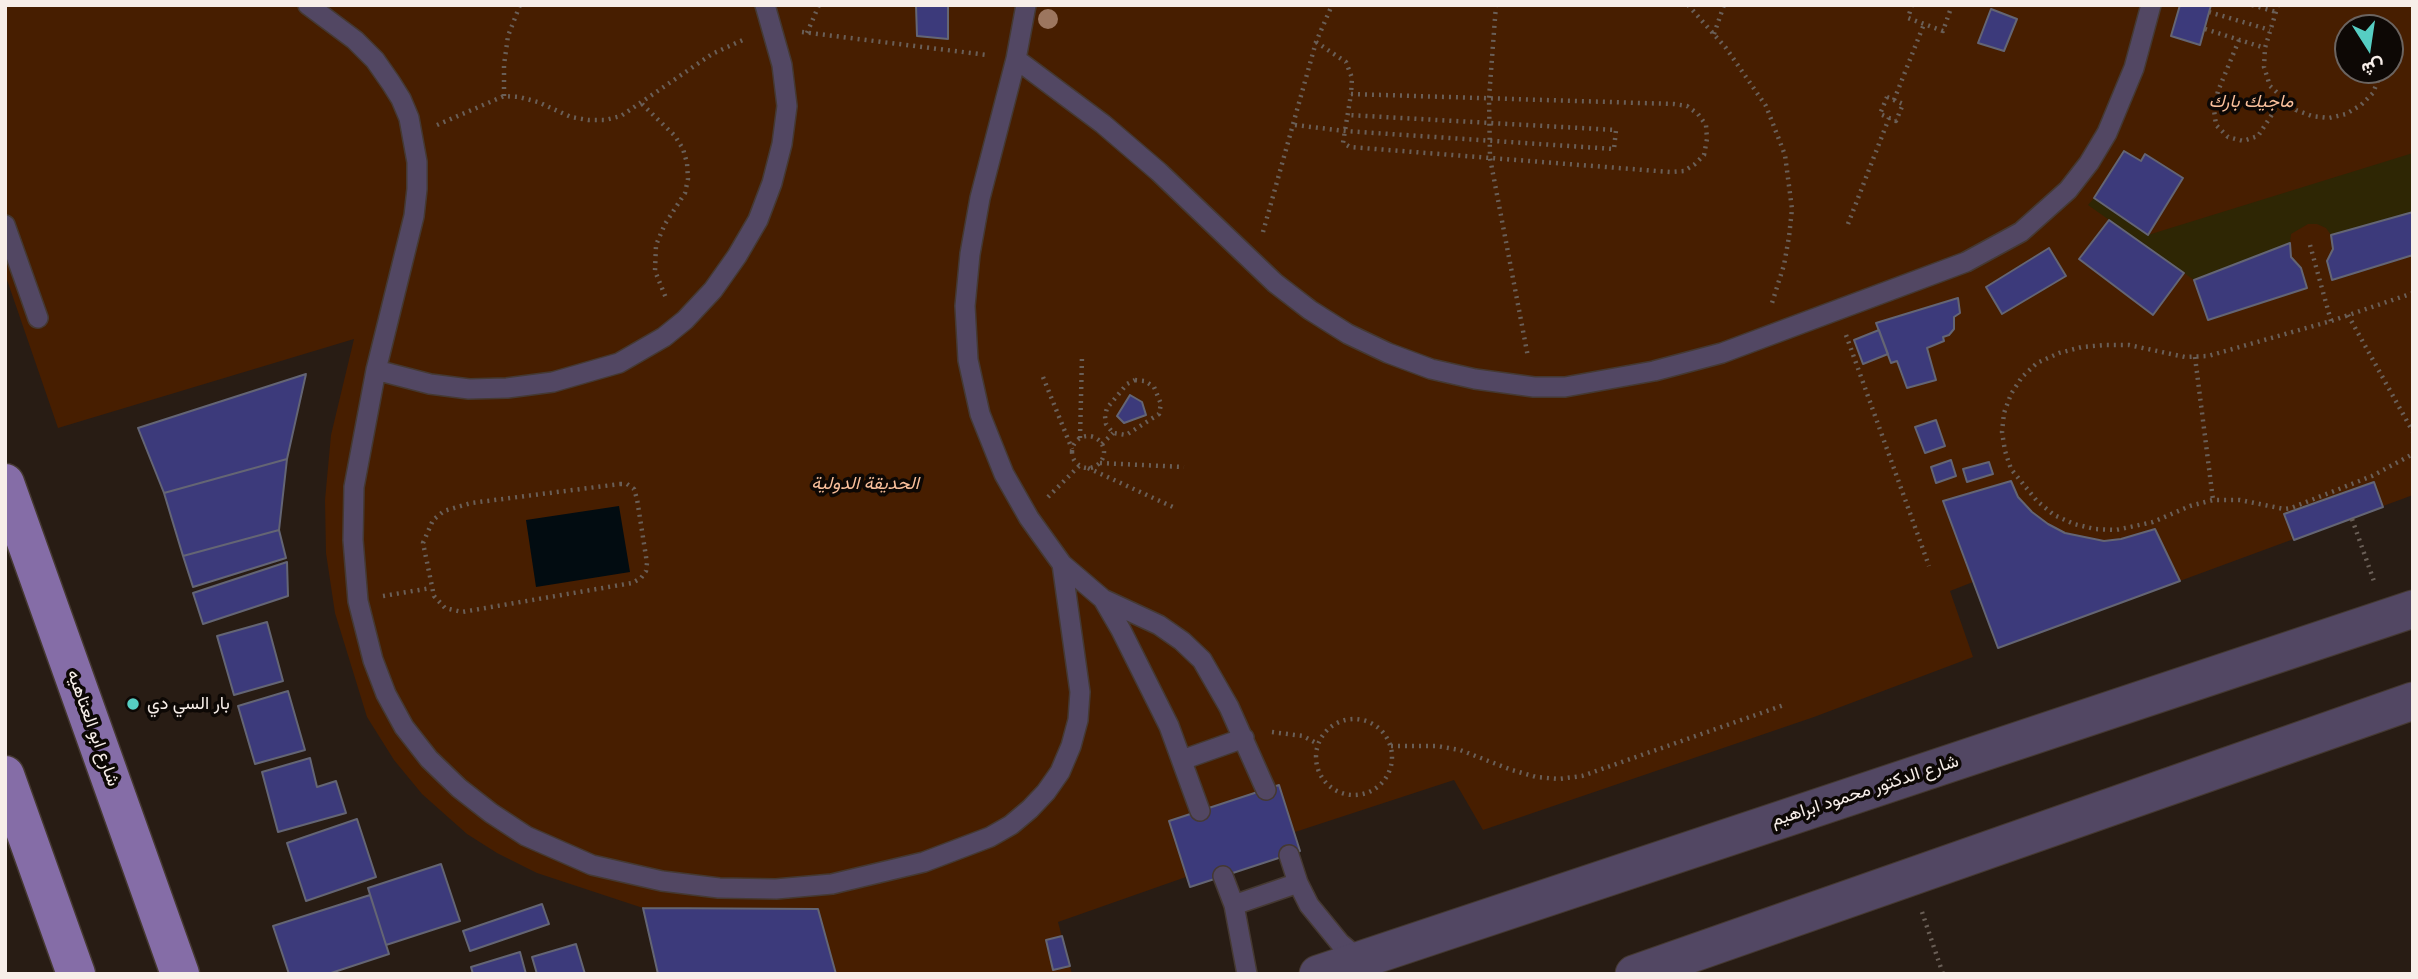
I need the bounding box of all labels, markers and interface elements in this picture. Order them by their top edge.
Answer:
north arrow [2334,14,2404,84]
text: ش [2359,54,2387,82]
park label: ماجيك بارك [2209,91,2293,113]
park label: الحديقة الدولية [811,473,919,495]
street label: شارع ابو العتاهيه [62,667,124,789]
place label: بار السي دي [147,693,230,715]
marker: بار السي دي [125,696,141,712]
street label: شارع الدكتور محمود ابراهيم [1769,750,1961,832]

